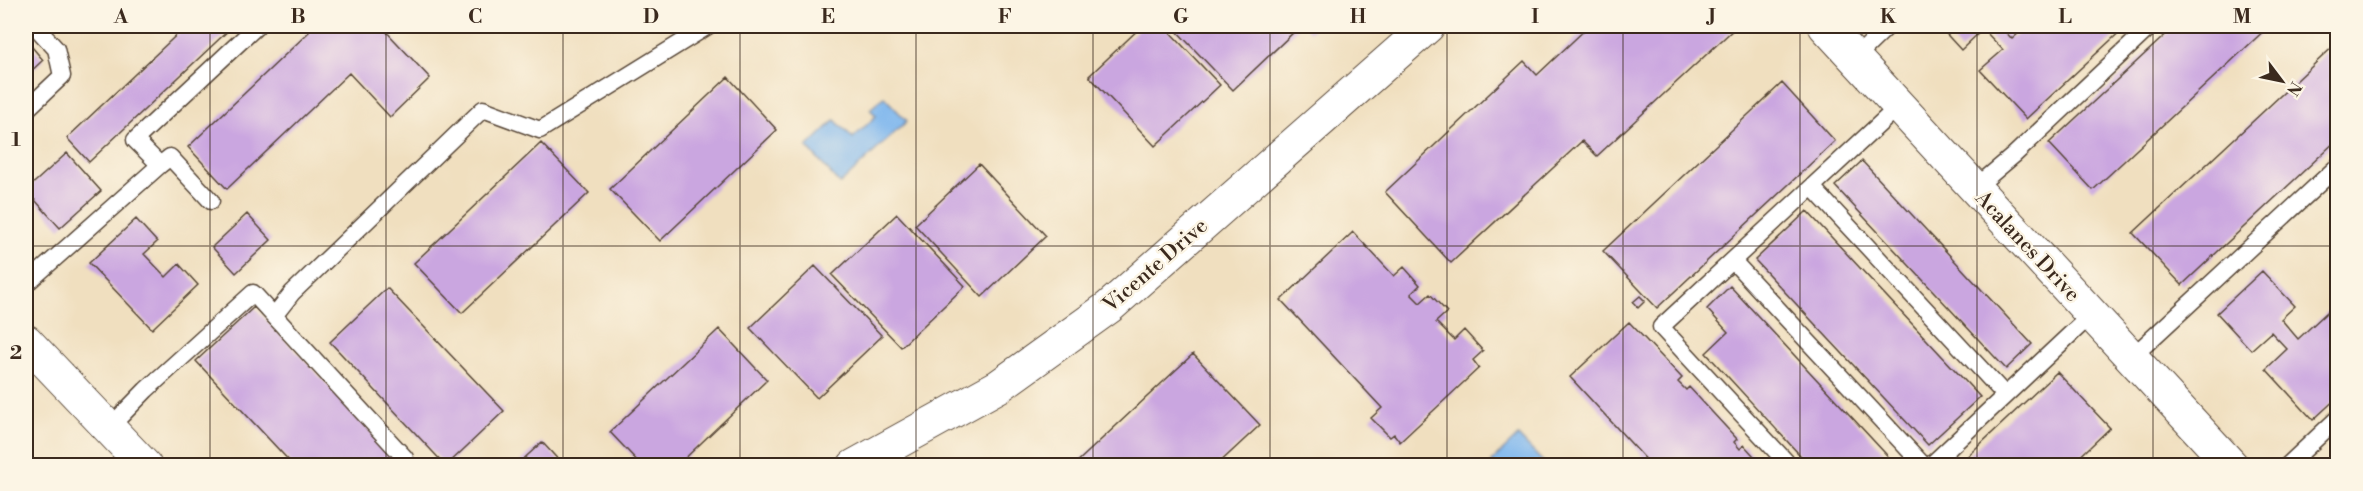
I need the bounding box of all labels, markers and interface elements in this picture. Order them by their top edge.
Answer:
text: A [113,5,129,30]
text: B [290,5,306,30]
text: C [468,5,482,30]
text: D [643,5,659,30]
text: E [821,5,835,30]
text: F [998,5,1012,30]
text: G [1173,5,1189,30]
text: H [1350,5,1367,30]
text: I [1531,5,1539,30]
text: J [1705,5,1716,30]
text: K [1880,5,1897,30]
text: L [2058,5,2072,30]
text: M [2233,5,2252,30]
north arrow [2252,51,2312,111]
text: N [2282,78,2306,99]
text: 1 [11,128,21,153]
street label: Acalanes Drive [1969,185,2085,307]
street label: Vicente Drive [1097,213,1213,319]
text: 2 [10,341,22,366]

